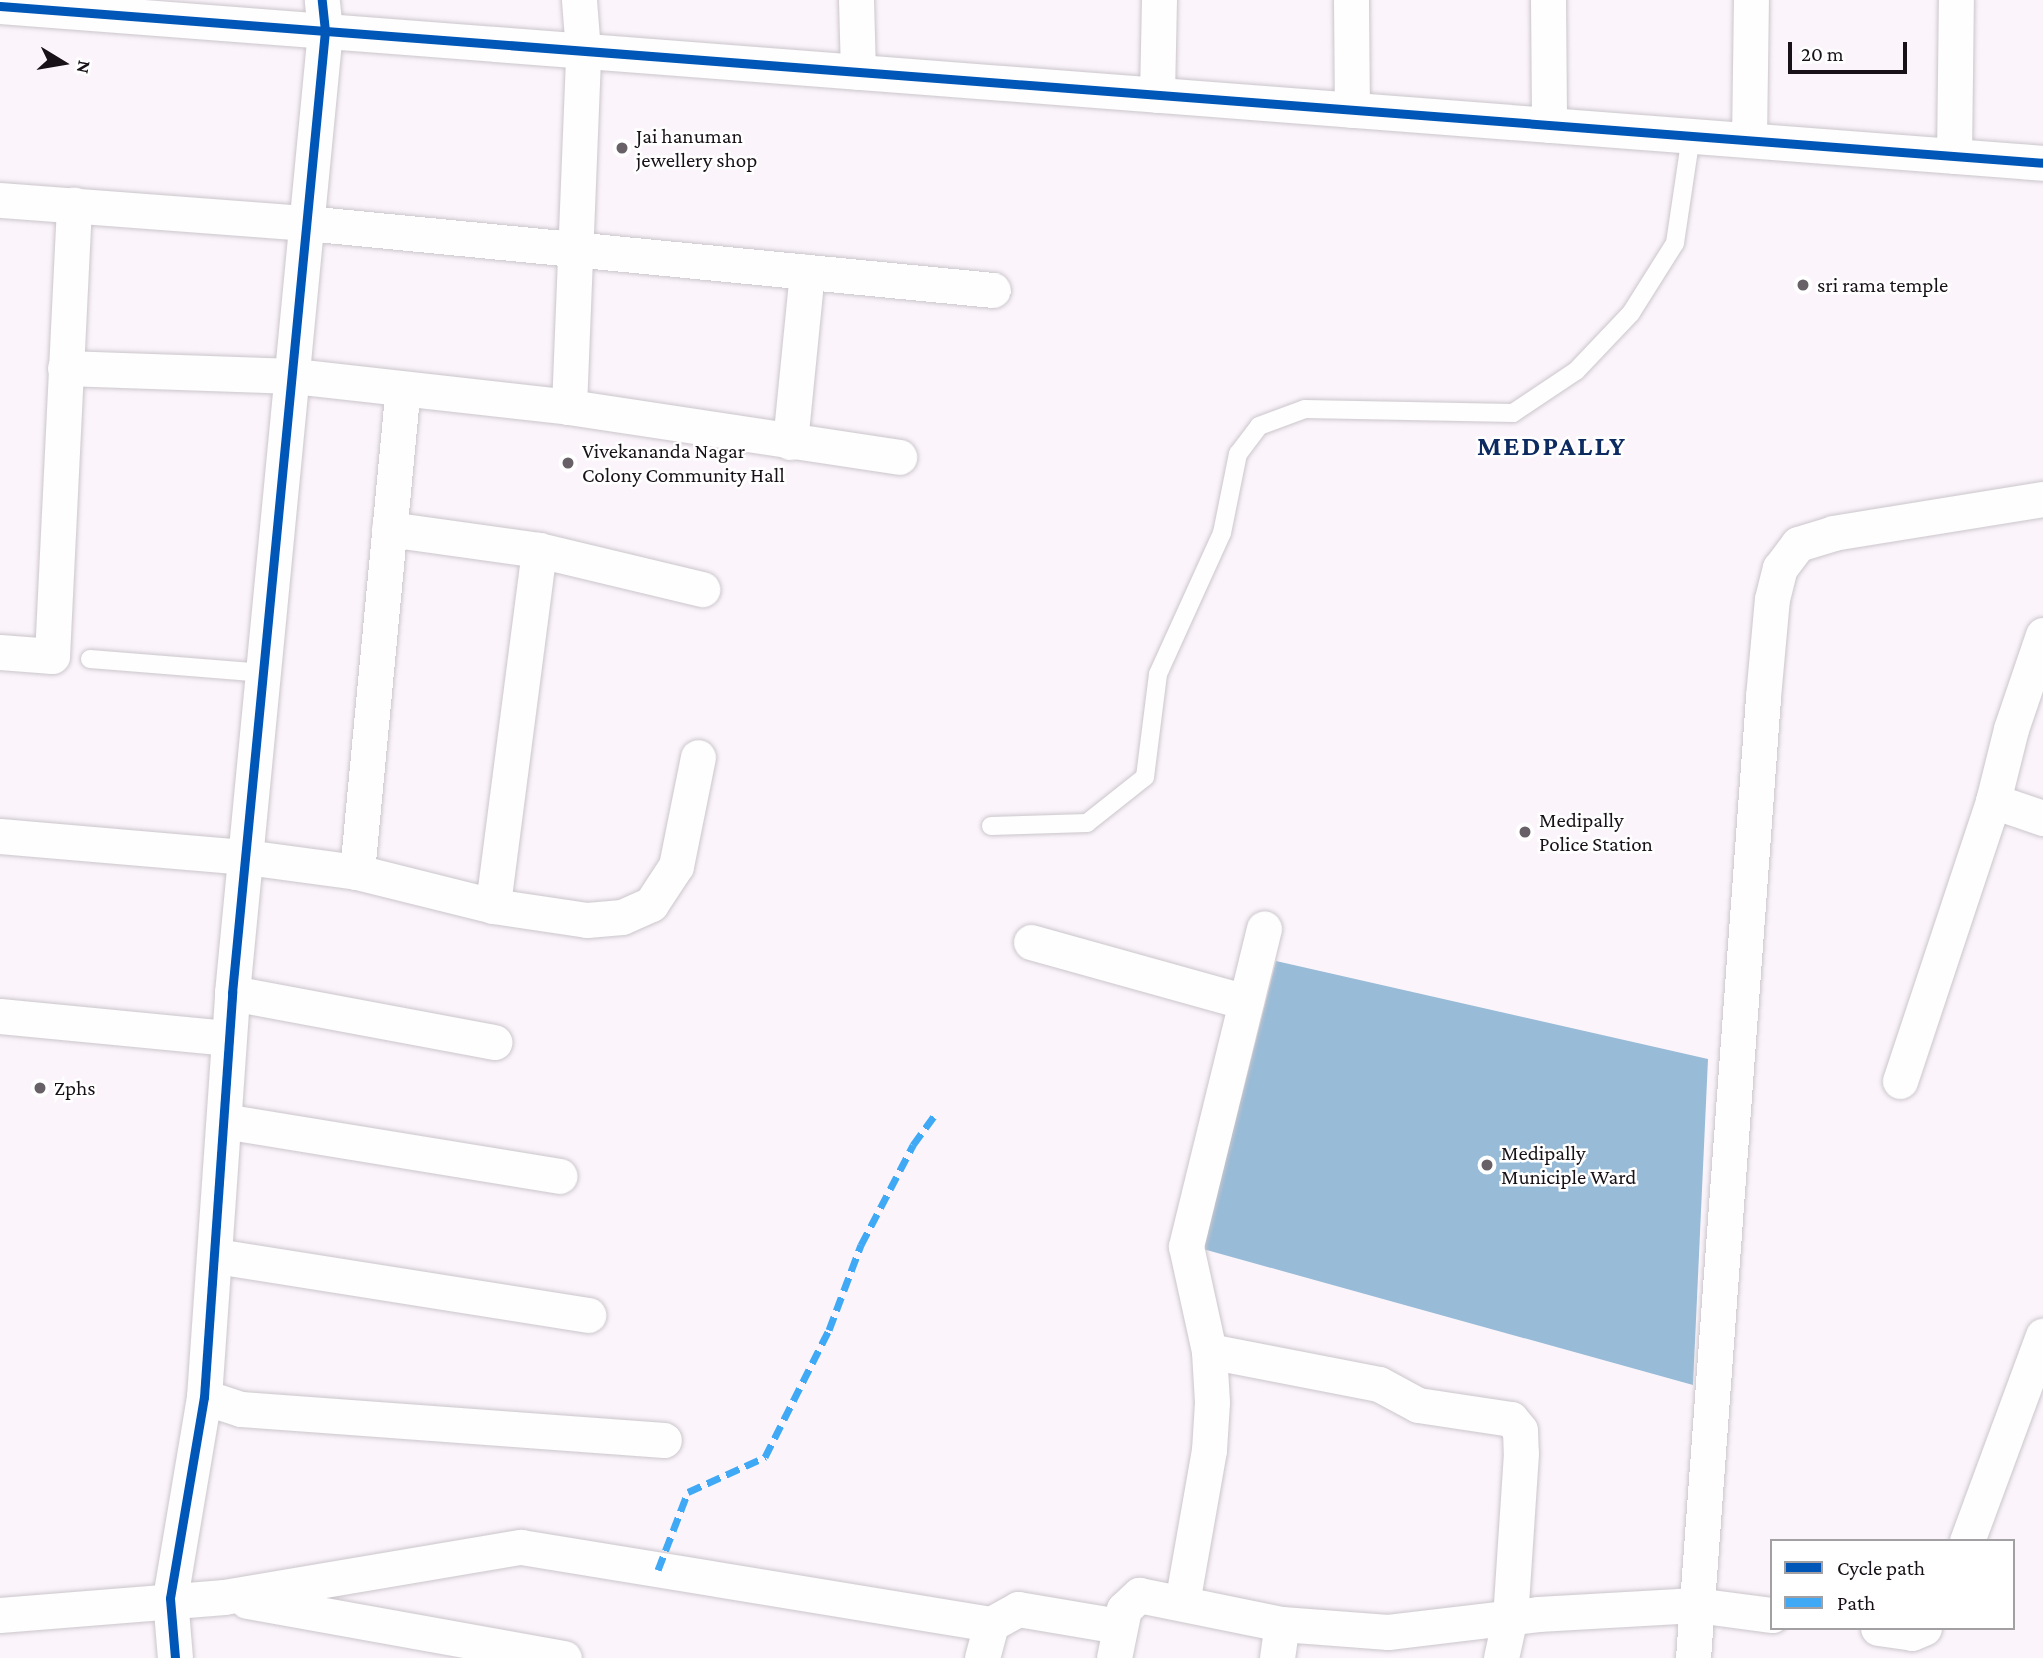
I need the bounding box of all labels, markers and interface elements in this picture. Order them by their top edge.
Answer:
north arrow [28,28,98,98]
scale bar [1791,28,1910,72]
text: 20 m [1801,42,1844,66]
text: N [73,59,96,75]
place label: Jai hanuman jewellery shop [636,123,757,173]
marker: Jai hanuman jewellery shop [614,140,630,156]
place label: sri rama temple [1817,272,1948,298]
marker: sri rama temple [1795,277,1811,293]
district label: MEDPALLY [1478,429,1626,463]
place label: Vivekananda Nagar Colony Community Hall [582,438,785,488]
marker: Vivekananda Nagar Colony Community Hall [560,455,576,471]
place label: Medipally Police Station [1539,807,1653,857]
marker: Medipally Police Station [1517,824,1533,840]
place label: Zphs [54,1075,95,1101]
marker: Zphs [32,1080,48,1096]
place label: Medipally Municiple Ward [1501,1140,1636,1190]
marker: Medipally Municiple Ward [1479,1157,1495,1173]
legend [1770,1539,2015,1630]
text: Cycle path [1837,1556,1925,1580]
text: Path [1837,1591,1875,1615]

